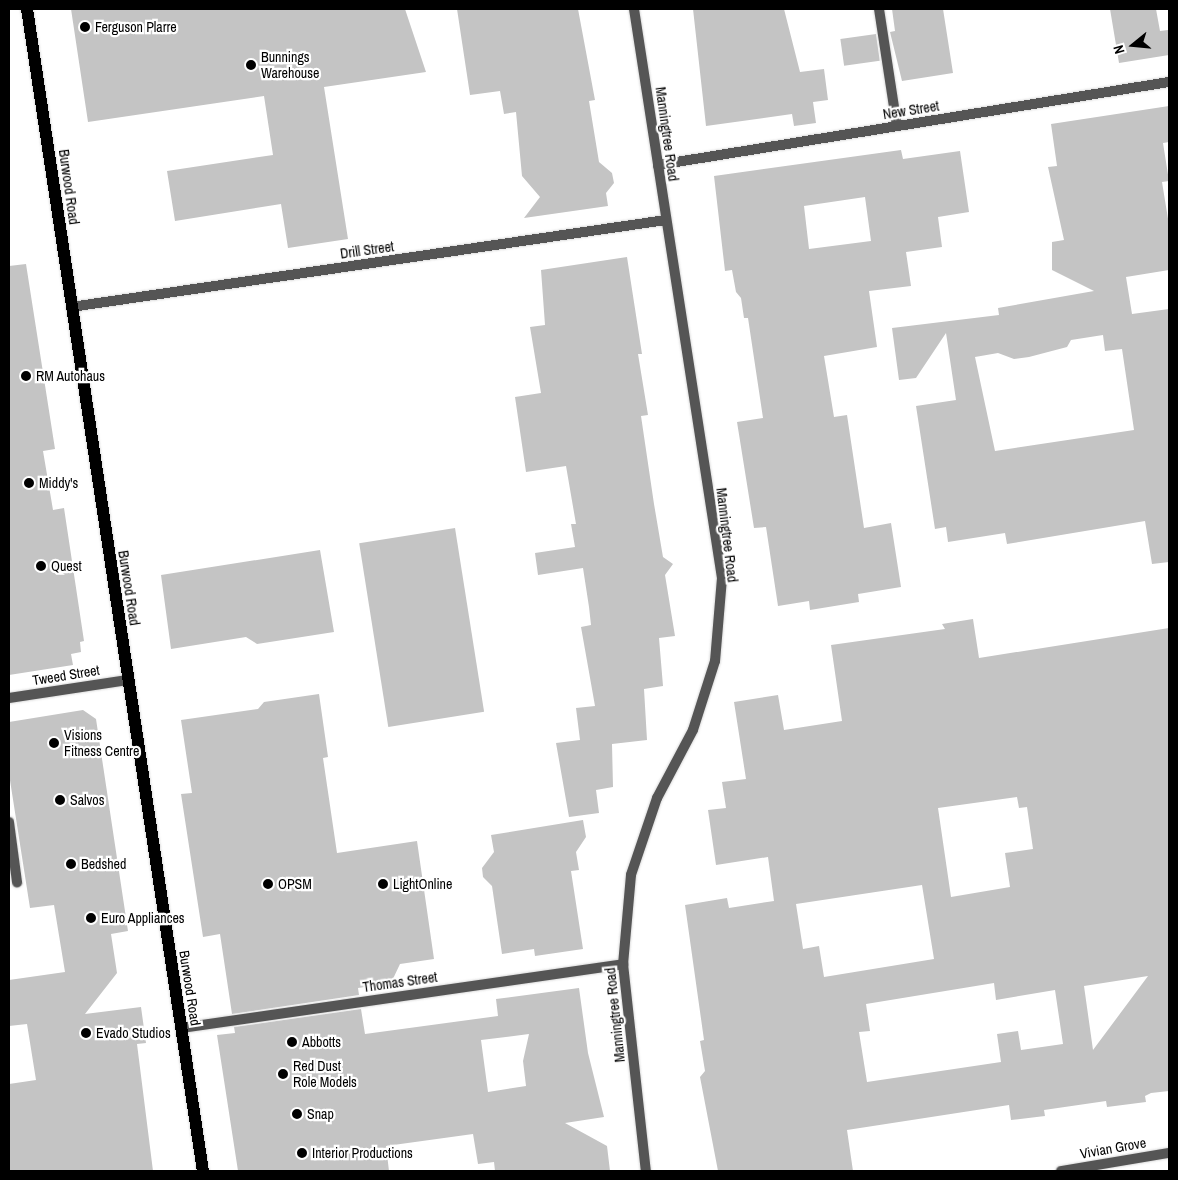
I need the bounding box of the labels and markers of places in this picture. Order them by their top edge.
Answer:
place label: Ferguson Plarre [95,19,177,35]
marker: Ferguson Plarre [79,21,91,33]
place label: Bunnings Warehouse [261,49,319,82]
marker: Bunnings Warehouse [245,59,257,71]
place label: RM Autohaus [36,368,106,384]
marker: RM Autohaus [20,370,32,382]
place label: Middy's [39,475,78,491]
marker: Middy's [23,477,35,489]
place label: Quest [51,558,82,574]
marker: Quest [35,560,47,572]
place label: Visions Fitness Centre [64,727,139,760]
marker: Visions Fitness Centre [48,737,60,749]
place label: Salvos [70,792,104,808]
marker: Salvos [54,794,66,806]
place label: Bedshed [81,856,126,872]
marker: Bedshed [65,858,77,870]
place label: OPSM [278,876,312,892]
place label: LightOnline [393,876,452,892]
marker: OPSM [262,878,274,890]
marker: LightOnline [377,878,389,890]
place label: Euro Appliances [101,910,185,926]
marker: Euro Appliances [85,912,97,924]
place label: Evado Studios [96,1025,171,1041]
marker: Evado Studios [80,1027,92,1039]
place label: Abbotts [302,1034,341,1050]
marker: Abbotts [286,1036,298,1048]
place label: Red Dust Role Models [293,1058,357,1090]
marker: Red Dust Role Models [277,1068,289,1080]
place label: Snap [307,1106,334,1122]
marker: Snap [291,1108,303,1120]
place label: Interior Productions [312,1145,413,1161]
marker: Interior Productions [296,1147,308,1159]

